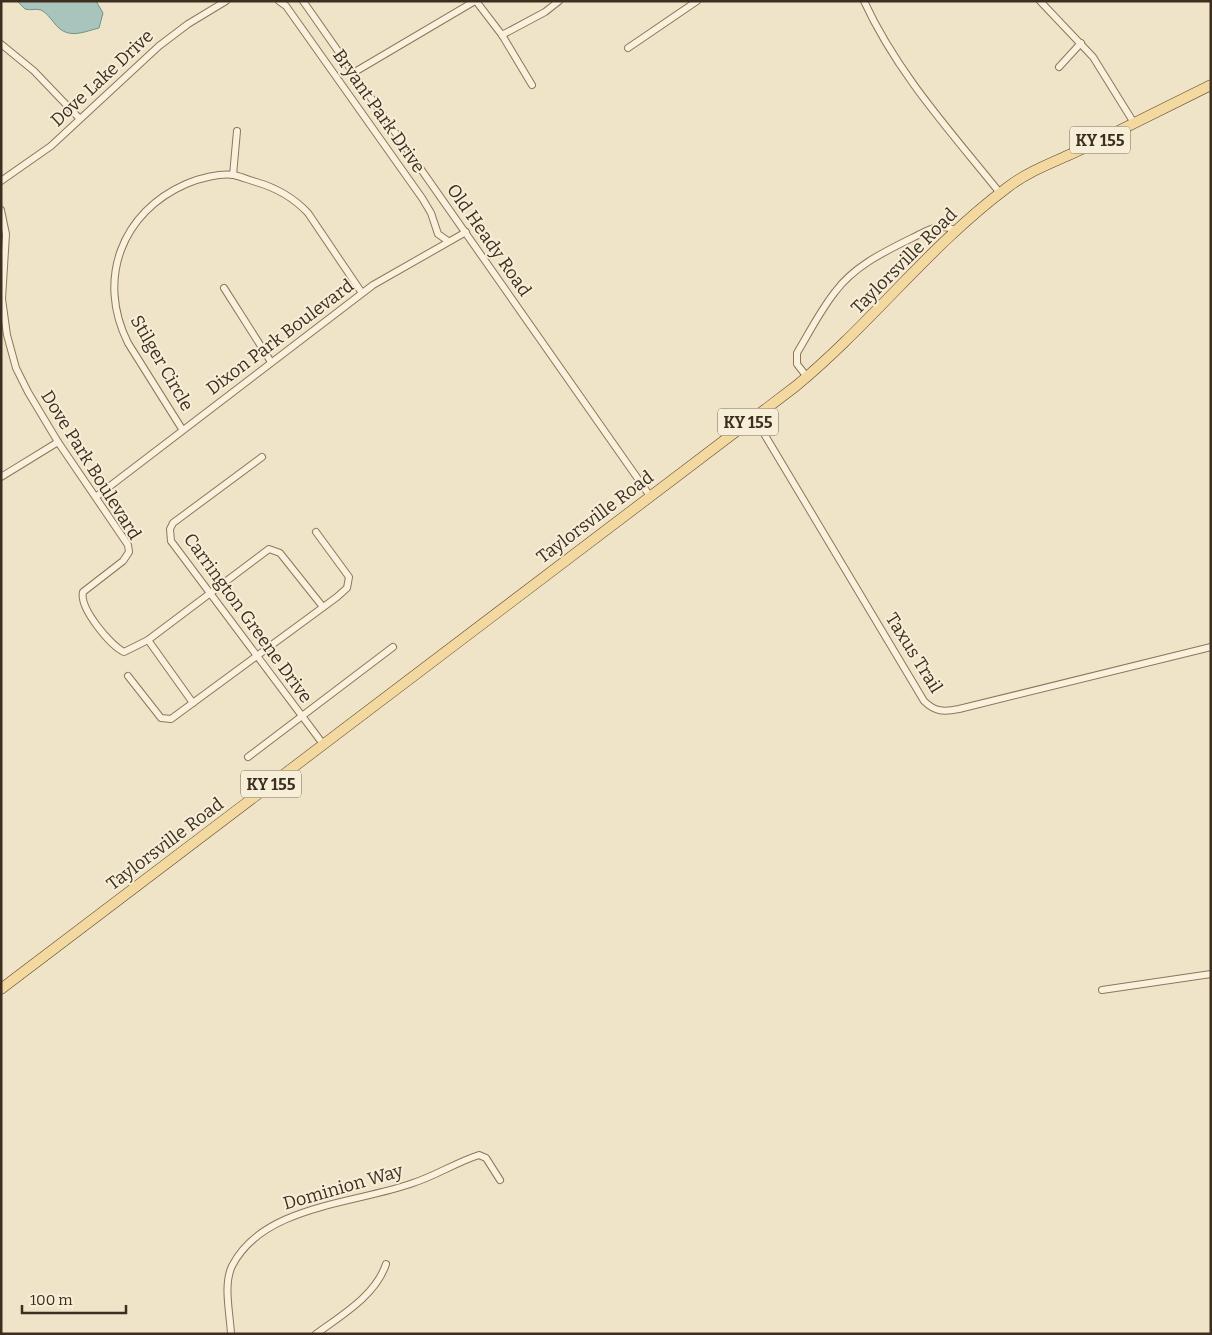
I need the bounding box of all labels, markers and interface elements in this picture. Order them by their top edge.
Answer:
street label: Dove Lake Drive [46,25,158,131]
street label: Bryant Park Drive [328,45,430,177]
road number: KY 155 [1070,126,1130,154]
street label: Old Heady Road [442,179,536,301]
street label: Taylorsville Road [847,203,962,318]
street label: Dixon Park Boulevard [202,274,358,400]
street label: Stilger Circle [126,311,198,415]
street label: Dove Park Boulevard [36,386,146,544]
road number: KY 155 [718,408,778,436]
street label: Taylorsville Road [532,466,658,568]
street label: Carrington Greene Drive [179,529,317,707]
street label: Taxus Trail [881,609,947,697]
road number: KY 155 [241,771,301,798]
street label: Taylorsville Road [102,793,228,895]
street label: Dominion Way [281,1159,406,1215]
scale bar [22,1282,126,1314]
text: 100 m [30,1291,73,1309]

